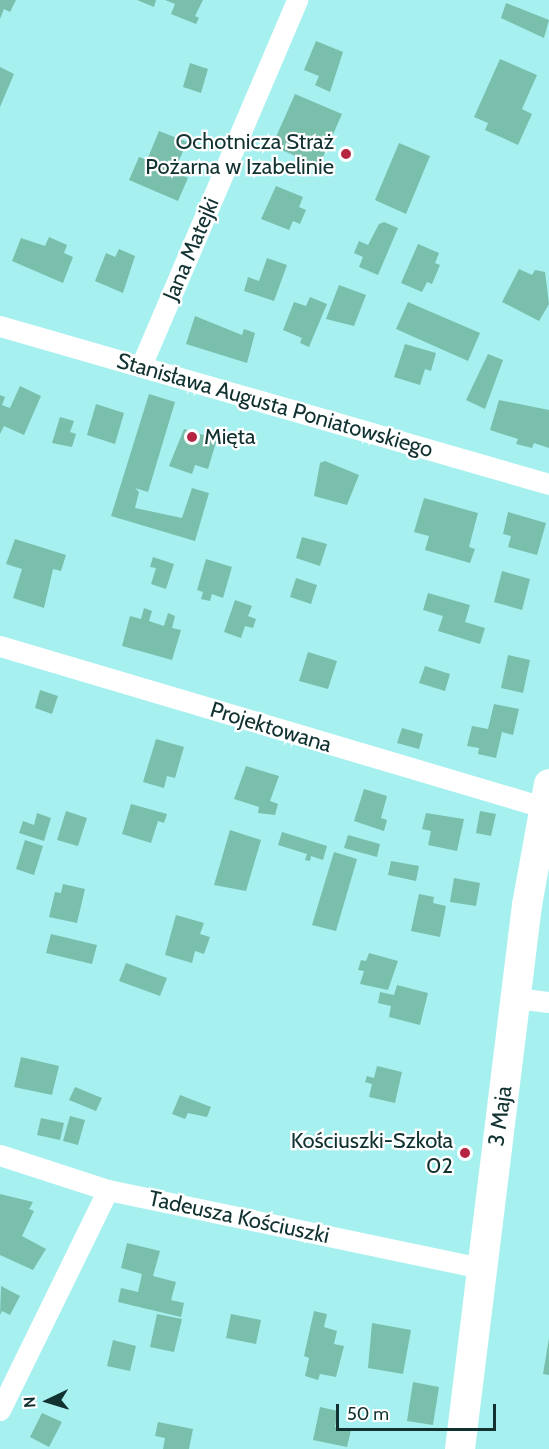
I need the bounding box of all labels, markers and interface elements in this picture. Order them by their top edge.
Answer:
place label: Ochotnicza Straż Pożarna w Izabelinie [145,128,334,180]
marker: Ochotnicza Straż Pożarna w Izabelinie [339,147,353,161]
street label: Jana Matejki [157,193,225,305]
street label: Stanisława Augusta Poniatowskiego [114,347,436,463]
place label: Mięta [204,424,256,450]
marker: Mięta [185,430,199,444]
street label: Projektowana [207,696,335,758]
street label: 3 Maja [483,1084,517,1148]
place label: Kościuszki-Szkoła 02 [291,1127,453,1178]
marker: Kościuszki-Szkoła 02 [458,1146,472,1160]
street label: Tadeusza Kościuszki [146,1185,332,1249]
north arrow [18,1371,78,1431]
scale bar [339,1392,500,1430]
text: N [20,1396,39,1409]
text: 50 m [347,1403,389,1425]

